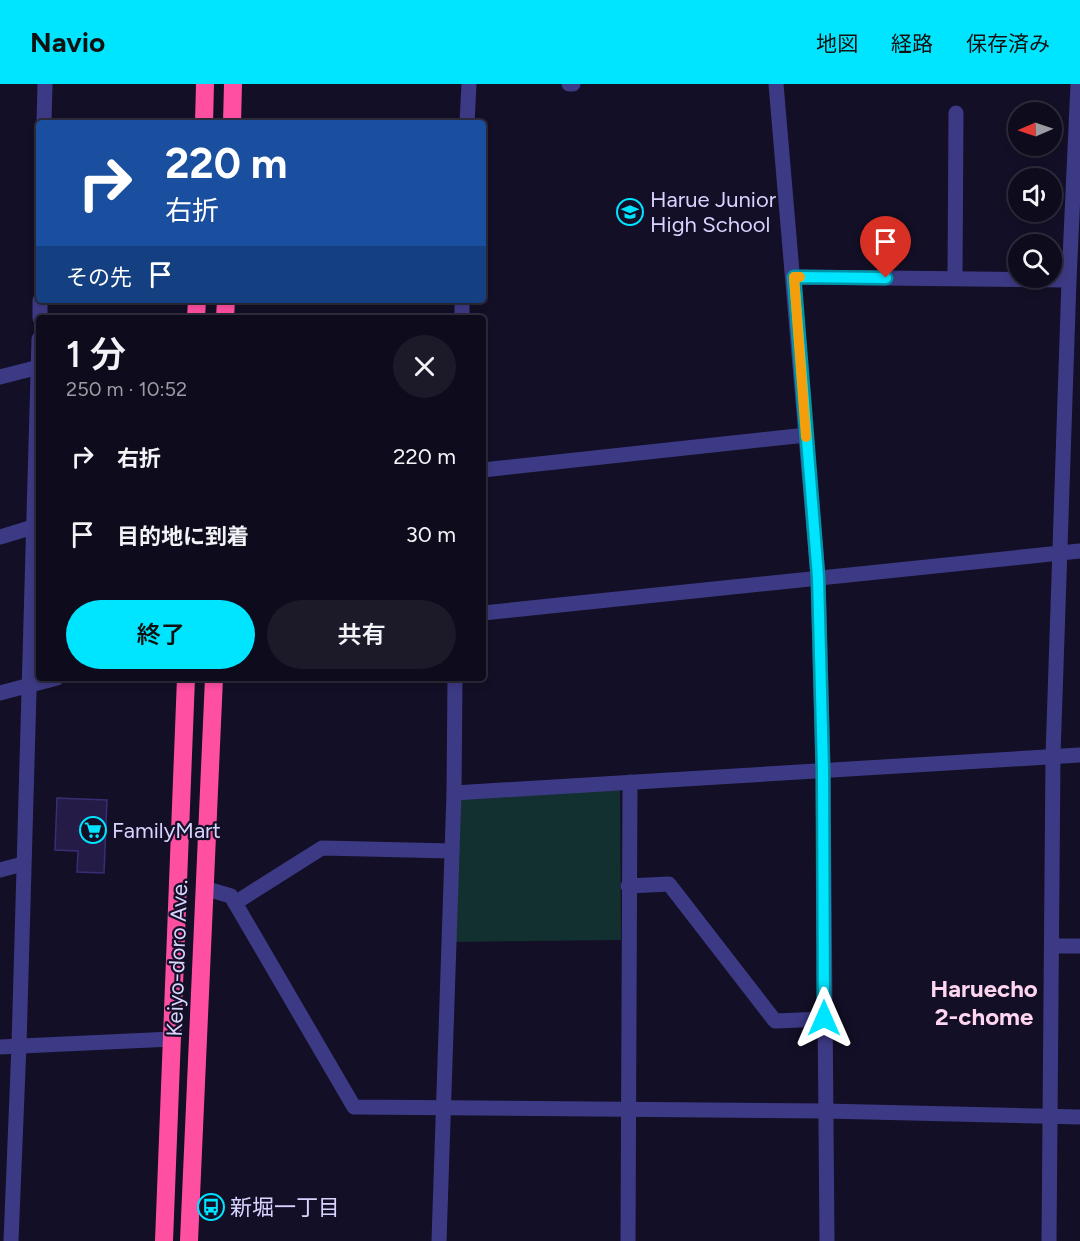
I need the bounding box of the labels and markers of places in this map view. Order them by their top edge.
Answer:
place label: Harue Junior High School [650,186,777,238]
school or university icon: Harue Junior High School [615,197,645,227]
pin [860,216,911,278]
supermarket icon: FamilyMart [78,815,108,845]
place label: FamilyMart [112,817,221,844]
bus stop icon: 新堀一丁目 [196,1192,226,1222]
place label: 新堀一丁目 [230,1194,340,1221]

